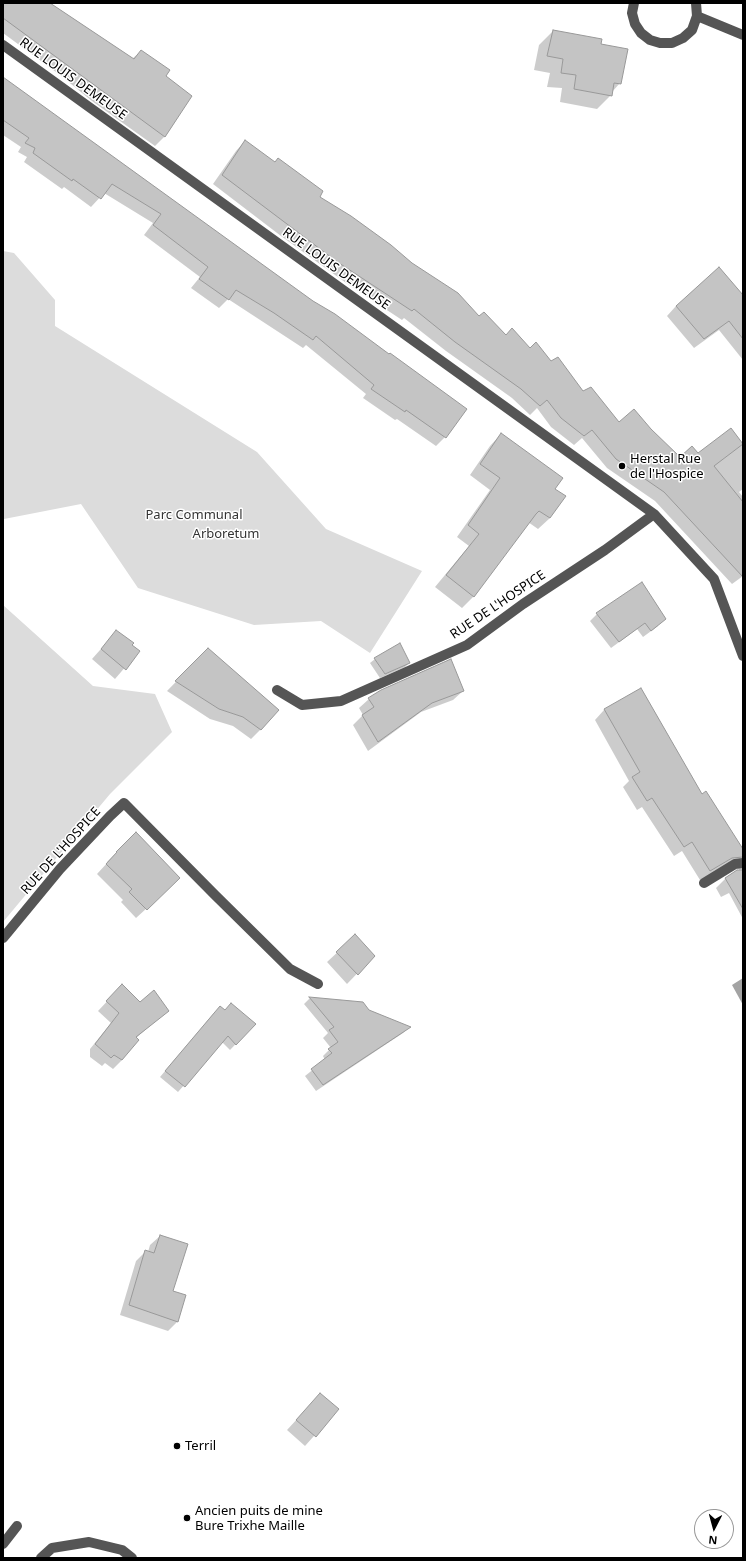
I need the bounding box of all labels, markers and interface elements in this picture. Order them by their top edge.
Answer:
street label: RUE LOUIS DEMEUSE [16,35,130,123]
street label: RUE LOUIS DEMEUSE [279,225,393,313]
place label: Herstal Rue de l'Hospice [630,451,704,482]
marker: Herstal Rue de l'Hospice [617,461,627,471]
park label: Parc Communal [146,507,242,523]
park label: Arboretum [193,526,259,542]
street label: RUE DE L'HOSPICE [447,567,549,643]
street label: RUE DE L'HOSPICE [18,804,104,898]
place label: Terril [185,1438,216,1454]
marker: Terril [172,1441,182,1451]
place label: Ancien puits de mine Bure Trixhe Maille [195,1503,323,1534]
north arrow [694,1509,734,1549]
marker: Ancien puits de mine Bure Trixhe Maille [182,1513,192,1523]
text: N [708,1533,718,1548]

